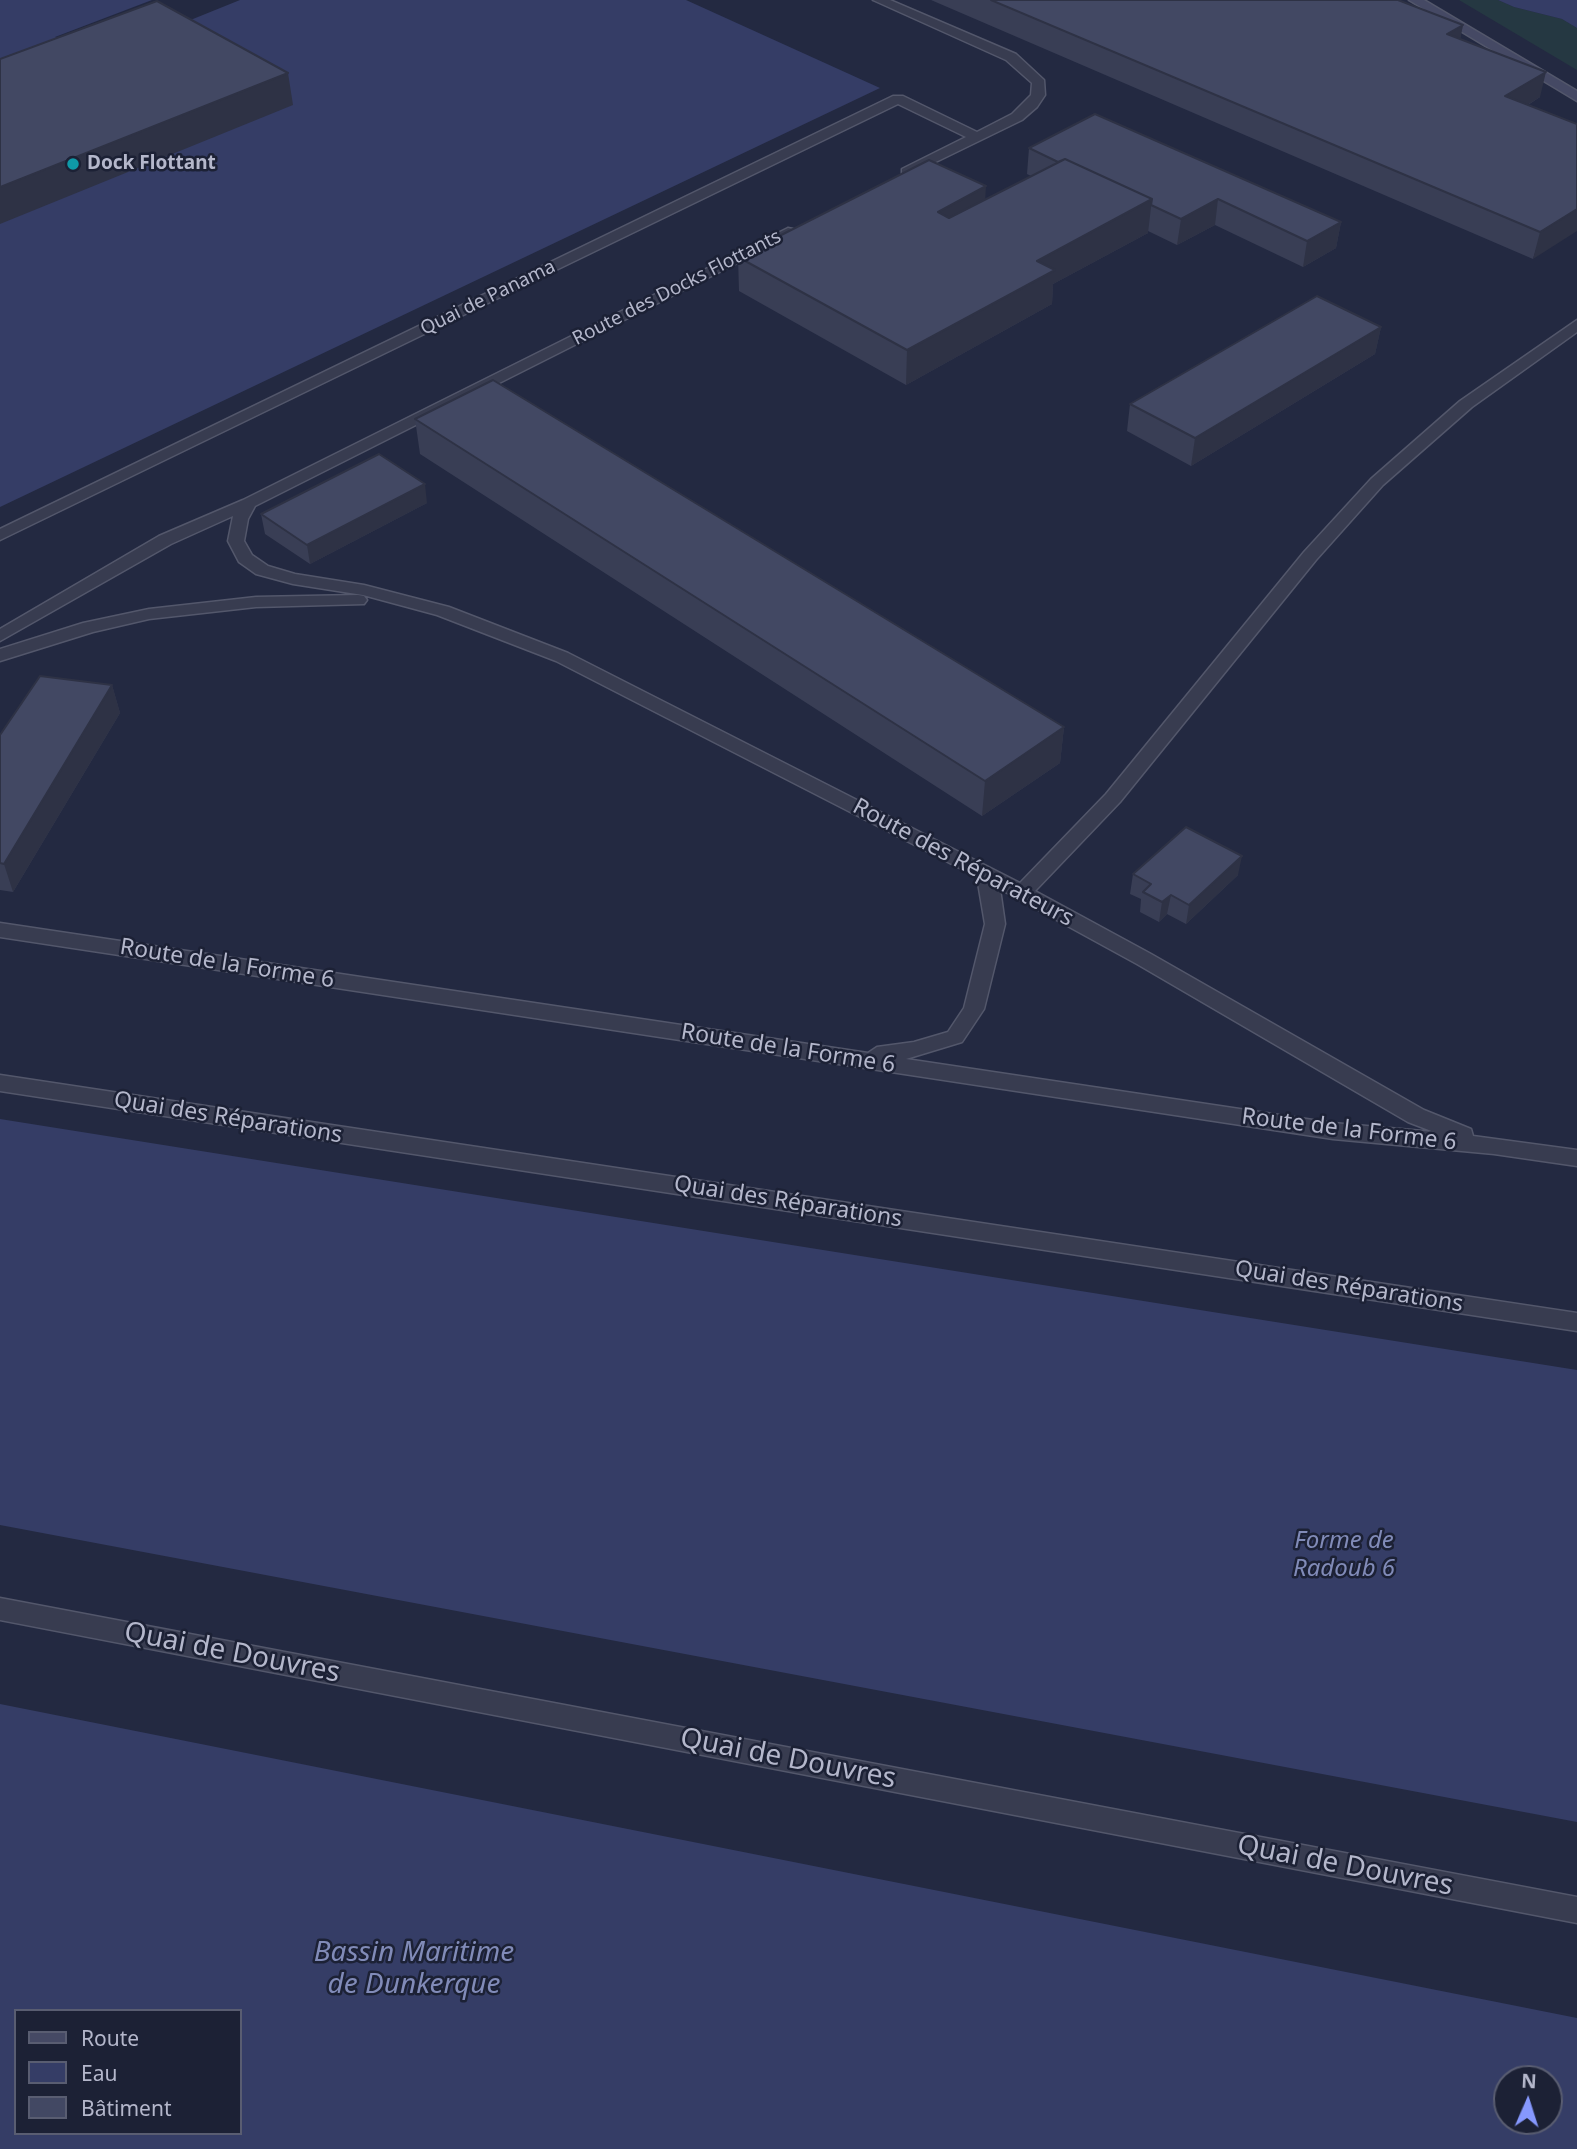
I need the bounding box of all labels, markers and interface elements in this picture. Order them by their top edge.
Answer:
place label: Dock Flottant [87,153,216,175]
marker: Dock Flottant [65,156,81,172]
street label: Route des Docks Flottants [569,225,785,351]
street label: Quai de Panama [417,255,559,341]
street label: Route des Réparateurs [848,793,1078,933]
street label: Route de la Forme 6 [118,933,336,995]
street label: Route de la Forme 6 [679,1018,897,1080]
street label: Quai des Réparations [112,1086,344,1150]
street label: Route de la Forme 6 [1240,1103,1458,1157]
street label: Quai des Réparations [672,1170,904,1234]
street label: Quai des Réparations [1233,1255,1465,1319]
water label: Forme de Radoub 6 [1293,1527,1395,1583]
street label: Quai de Douvres [121,1616,343,1690]
street label: Quai de Douvres [677,1722,899,1796]
street label: Quai de Douvres [1234,1829,1456,1903]
water label: Bassin Maritime de Dunkerque [314,1936,514,2002]
legend [14,2009,242,2135]
text: Route [81,2024,139,2052]
text: Eau [81,2059,117,2087]
north arrow [1493,2065,1563,2135]
text: N [1521,2068,1537,2094]
text: Bâtiment [81,2094,171,2122]

